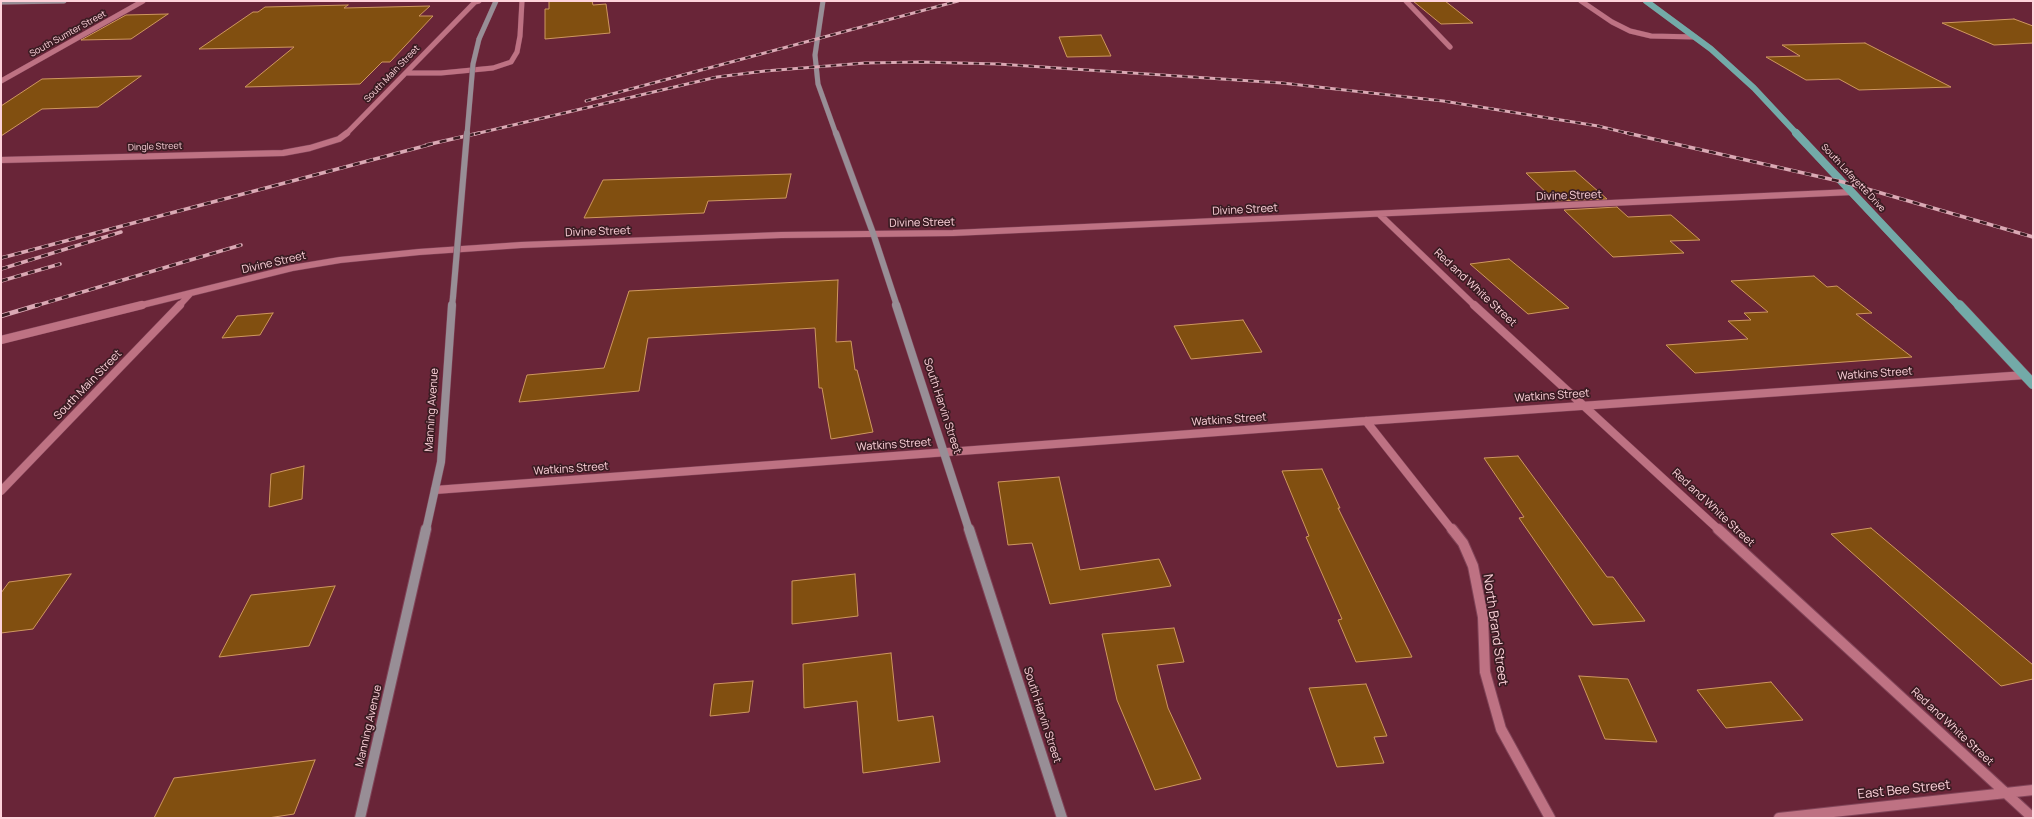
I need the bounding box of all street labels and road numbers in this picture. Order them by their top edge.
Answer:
street label: South Sumter Street [28,9,108,59]
street label: South Main Street [362,43,422,105]
street label: Dingle Street [128,141,182,153]
street label: South Lafayette Drive [1819,142,1887,214]
street label: Divine Street [1536,188,1602,204]
street label: Divine Street [1212,202,1278,218]
street label: Divine Street [889,216,955,230]
street label: Divine Street [565,224,631,240]
street label: Red and White Street [1431,246,1519,330]
street label: Divine Street [241,249,307,277]
street label: South Main Street [51,347,125,423]
street label: South Harvin Street [920,357,964,455]
street label: Watkins Street [1837,365,1913,383]
street label: Manning Avenue [422,368,442,452]
street label: Watkins Street [1514,387,1590,405]
street label: Watkins Street [1191,411,1267,429]
street label: Watkins Street [856,436,932,454]
street label: Watkins Street [533,460,609,478]
street label: Red and White Street [1669,466,1757,550]
street label: North Brand Street [1479,573,1511,687]
street label: South Harvin Street [1020,666,1064,764]
street label: Manning Avenue [353,684,385,768]
street label: Red and White Street [1908,685,1996,769]
street label: East Bee Street [1857,777,1951,803]

